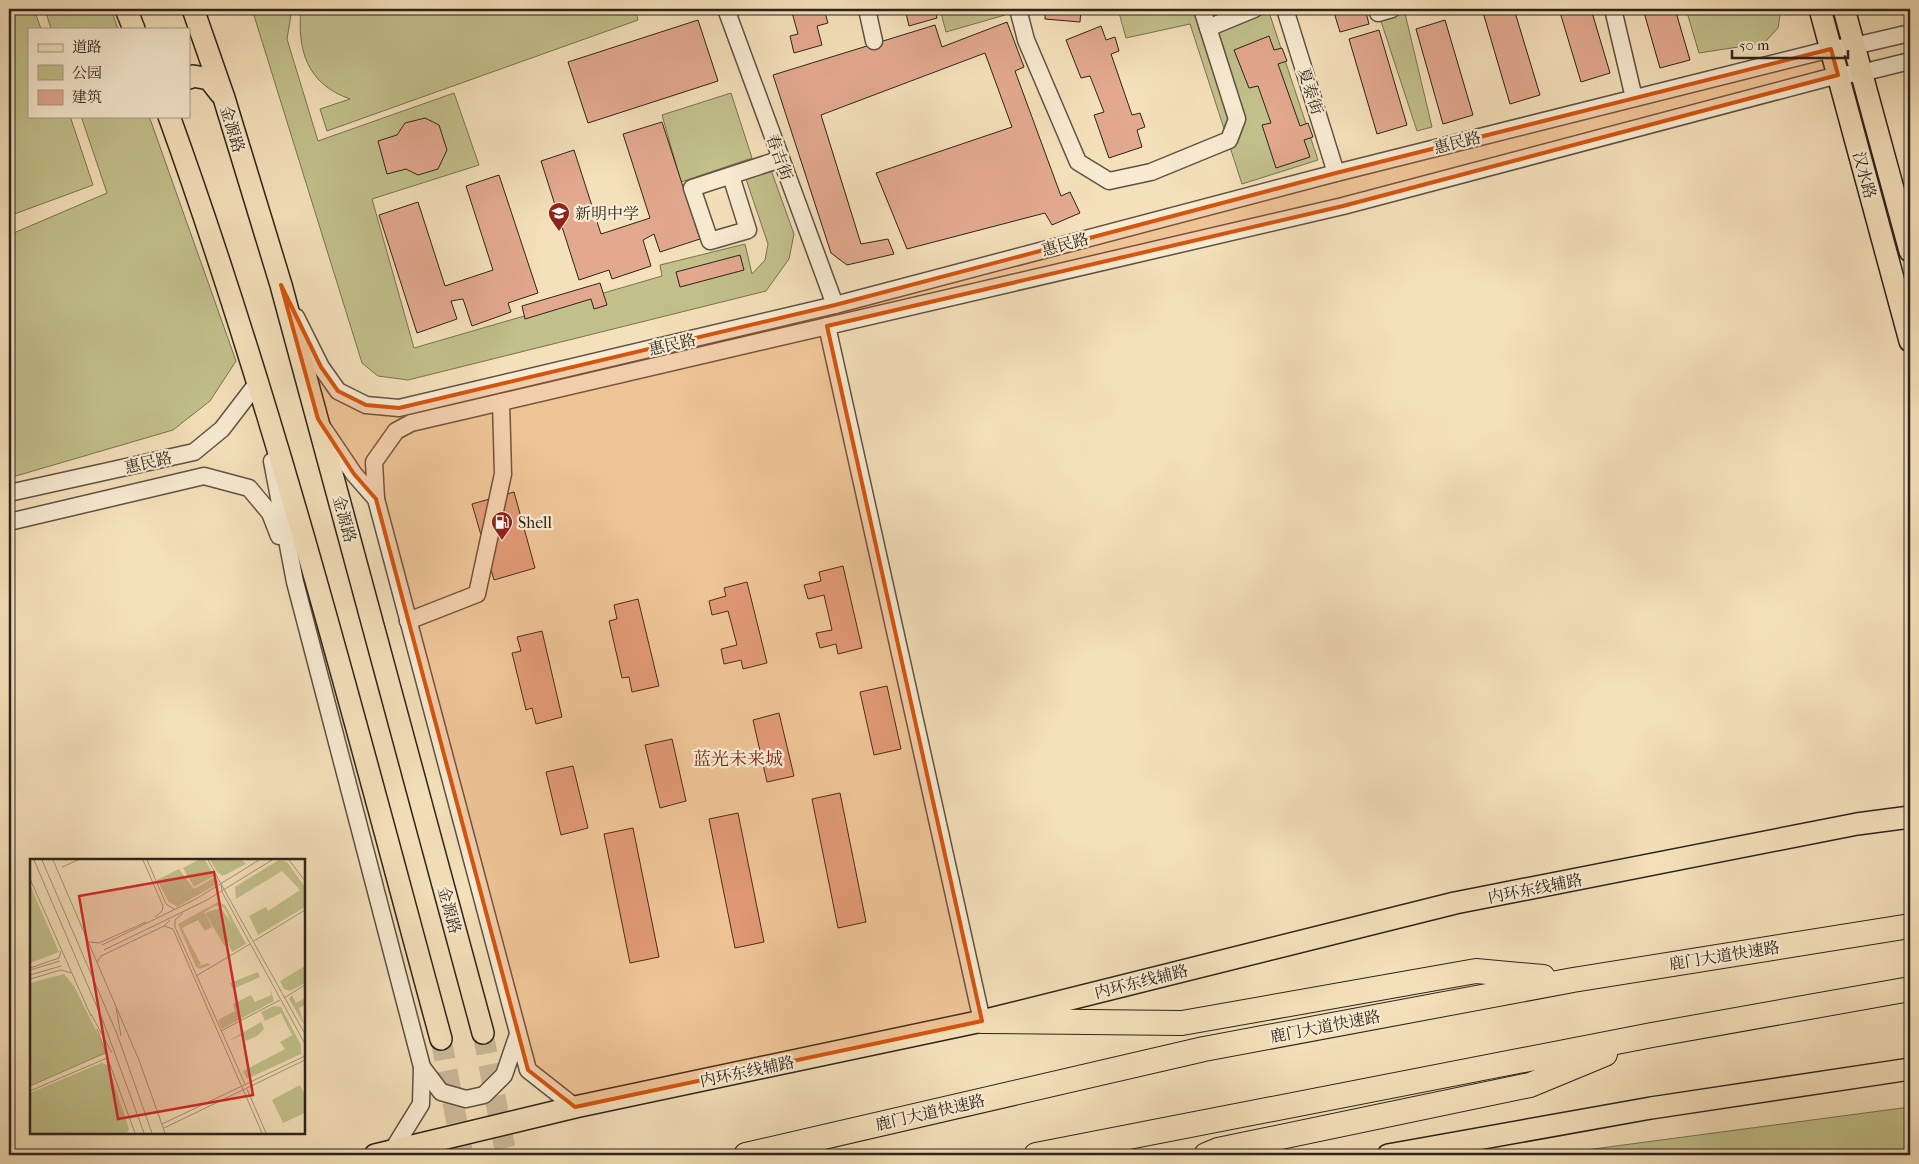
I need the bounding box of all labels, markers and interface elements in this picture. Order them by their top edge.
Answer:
legend [28,28,190,118]
scale bar [1732,28,1848,60]
text: 50 m [1739,36,1770,54]
text: 道路 [72,38,102,56]
text: 公园 [72,64,102,82]
street label: 夏泰街 [1294,65,1327,117]
text: 建筑 [72,88,102,106]
street label: 金源路 [216,103,249,155]
street label: 惠民路 [1432,127,1483,158]
street label: 春吉街 [762,131,797,183]
street label: 汉水路 [1849,149,1880,201]
school or university icon: 新明中学 [547,201,571,232]
place label: 新明中学 [575,204,639,223]
street label: 惠民路 [1039,229,1091,260]
street label: 惠民路 [647,330,698,359]
street label: 惠民路 [123,448,174,477]
street label: 金源路 [329,493,360,545]
fuel station icon: Shell [490,510,514,541]
place label: Shell [518,513,552,532]
district label: 蓝光未来城 [693,749,783,770]
inset map [30,859,305,1134]
street label: 内环东线辅路 [1486,870,1584,907]
street label: 金源路 [434,884,465,936]
street label: 鹿门大道快速路 [1667,937,1781,974]
street label: 内环东线辅路 [1092,961,1190,1002]
street label: 鹿门大道快速路 [1268,1006,1382,1047]
street label: 内环东线辅路 [698,1052,796,1091]
street label: 鹿门大道快速路 [873,1091,987,1134]

